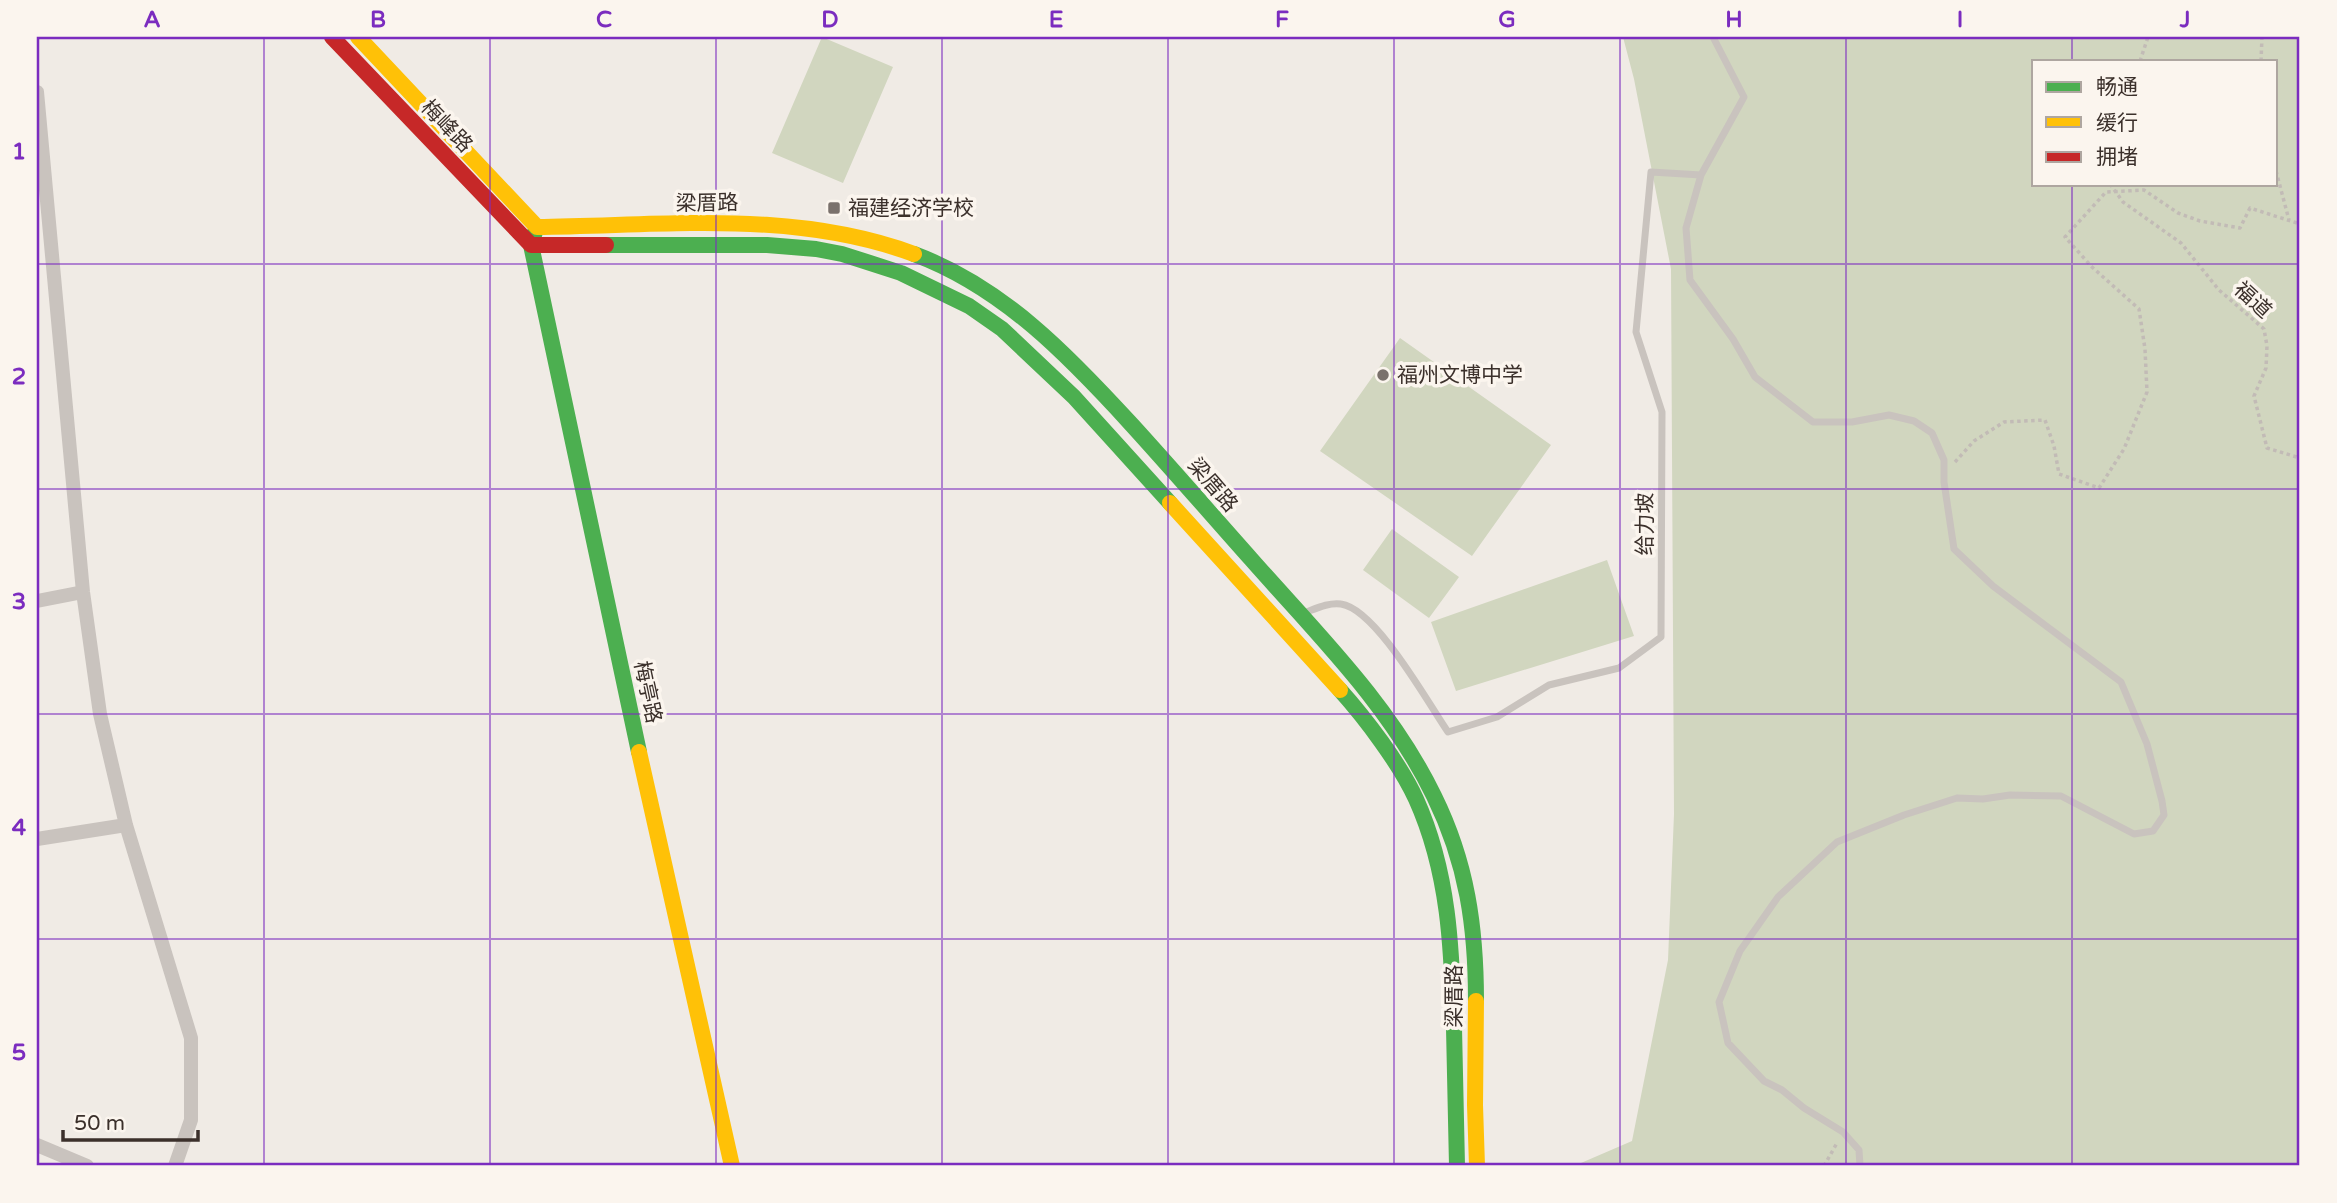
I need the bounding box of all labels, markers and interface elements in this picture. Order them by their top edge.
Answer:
text: A [143,6,161,34]
text: B [370,6,386,34]
text: C [596,6,612,34]
text: D [821,6,839,34]
text: E [1049,6,1063,34]
text: F [1275,6,1289,34]
text: G [1498,6,1516,34]
text: H [1725,6,1743,34]
text: I [1957,6,1963,34]
text: J [2179,6,2190,34]
legend [2032,60,2278,186]
text: 畅通 [2096,75,2138,100]
street label: 梅峰路 [416,95,478,158]
text: 缓行 [2096,111,2138,136]
text: 1 [12,138,26,166]
text: 拥堵 [2096,145,2138,170]
street label: 梁厝路 [675,190,739,217]
place label: 福建经济学校 [848,196,974,221]
marker: 福建经济学校 [826,200,842,216]
street label: 福道 [2229,277,2277,324]
text: 2 [12,363,26,391]
place label: 福州文博中学 [1397,363,1523,388]
marker: 福州文博中学 [1375,367,1391,383]
street label: 梁厝路 [1183,453,1243,517]
street label: 给力坡 [1633,493,1658,556]
text: 3 [12,588,26,616]
street label: 梅亭路 [629,659,666,726]
text: 4 [12,814,27,842]
street label: 梁厝路 [1442,965,1467,1028]
text: 5 [12,1039,26,1067]
scale bar [63,1098,198,1142]
text: 50 m [74,1111,125,1136]

